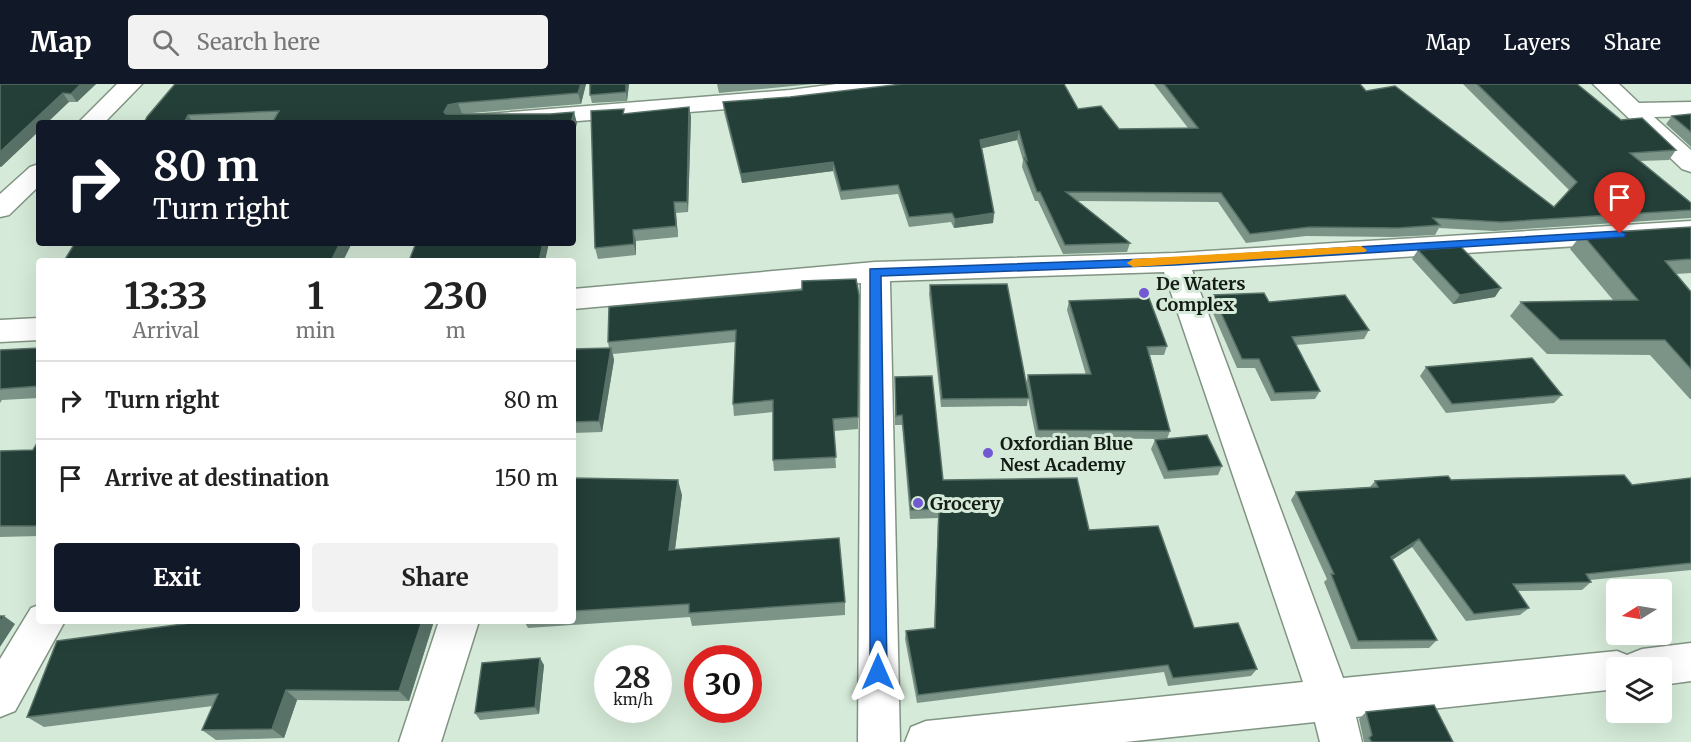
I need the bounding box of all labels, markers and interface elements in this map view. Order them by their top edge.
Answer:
search box [128,15,548,69]
text: Map [30,24,92,60]
icon: search [149,26,182,59]
text: Search here [197,28,320,56]
text: Map [1426,29,1471,56]
text: Layers [1504,29,1571,56]
text: Share [1604,29,1661,56]
text: 80 m [153,140,259,192]
icon: right [54,144,132,222]
pin [1594,172,1645,234]
icon: arrive [1603,181,1636,214]
text: Turn right [153,192,290,226]
place label: De Waters Complex [1156,272,1246,316]
text: 13:33 [124,274,208,319]
text: 1 [307,274,324,319]
text: 230 [423,274,488,319]
marker: De Waters Complex [1137,286,1151,300]
text: Arrival [132,318,199,343]
text: min [296,318,335,343]
text: m [446,318,466,343]
icon: right [54,384,87,417]
text: Turn right [105,386,219,414]
text: 80 m [504,386,558,414]
place label: Oxfordian Blue Nest Academy [1000,432,1133,476]
marker: Oxfordian Blue Nest Academy [981,446,995,460]
icon: arrive [54,462,87,495]
text: Arrive at destination [105,464,329,492]
text: 150 m [495,464,558,492]
place label: Grocery [930,492,1001,515]
marker: Grocery [911,496,925,510]
button: Exit [54,543,300,612]
button: Share [312,543,558,612]
north arrow [1606,579,1672,645]
map controls [1606,579,1672,723]
position arrow [846,640,910,704]
speed limit sign: 30 [684,645,762,723]
button: layers [1606,657,1672,723]
text: 28 [615,658,651,696]
text: km/h [613,690,653,709]

